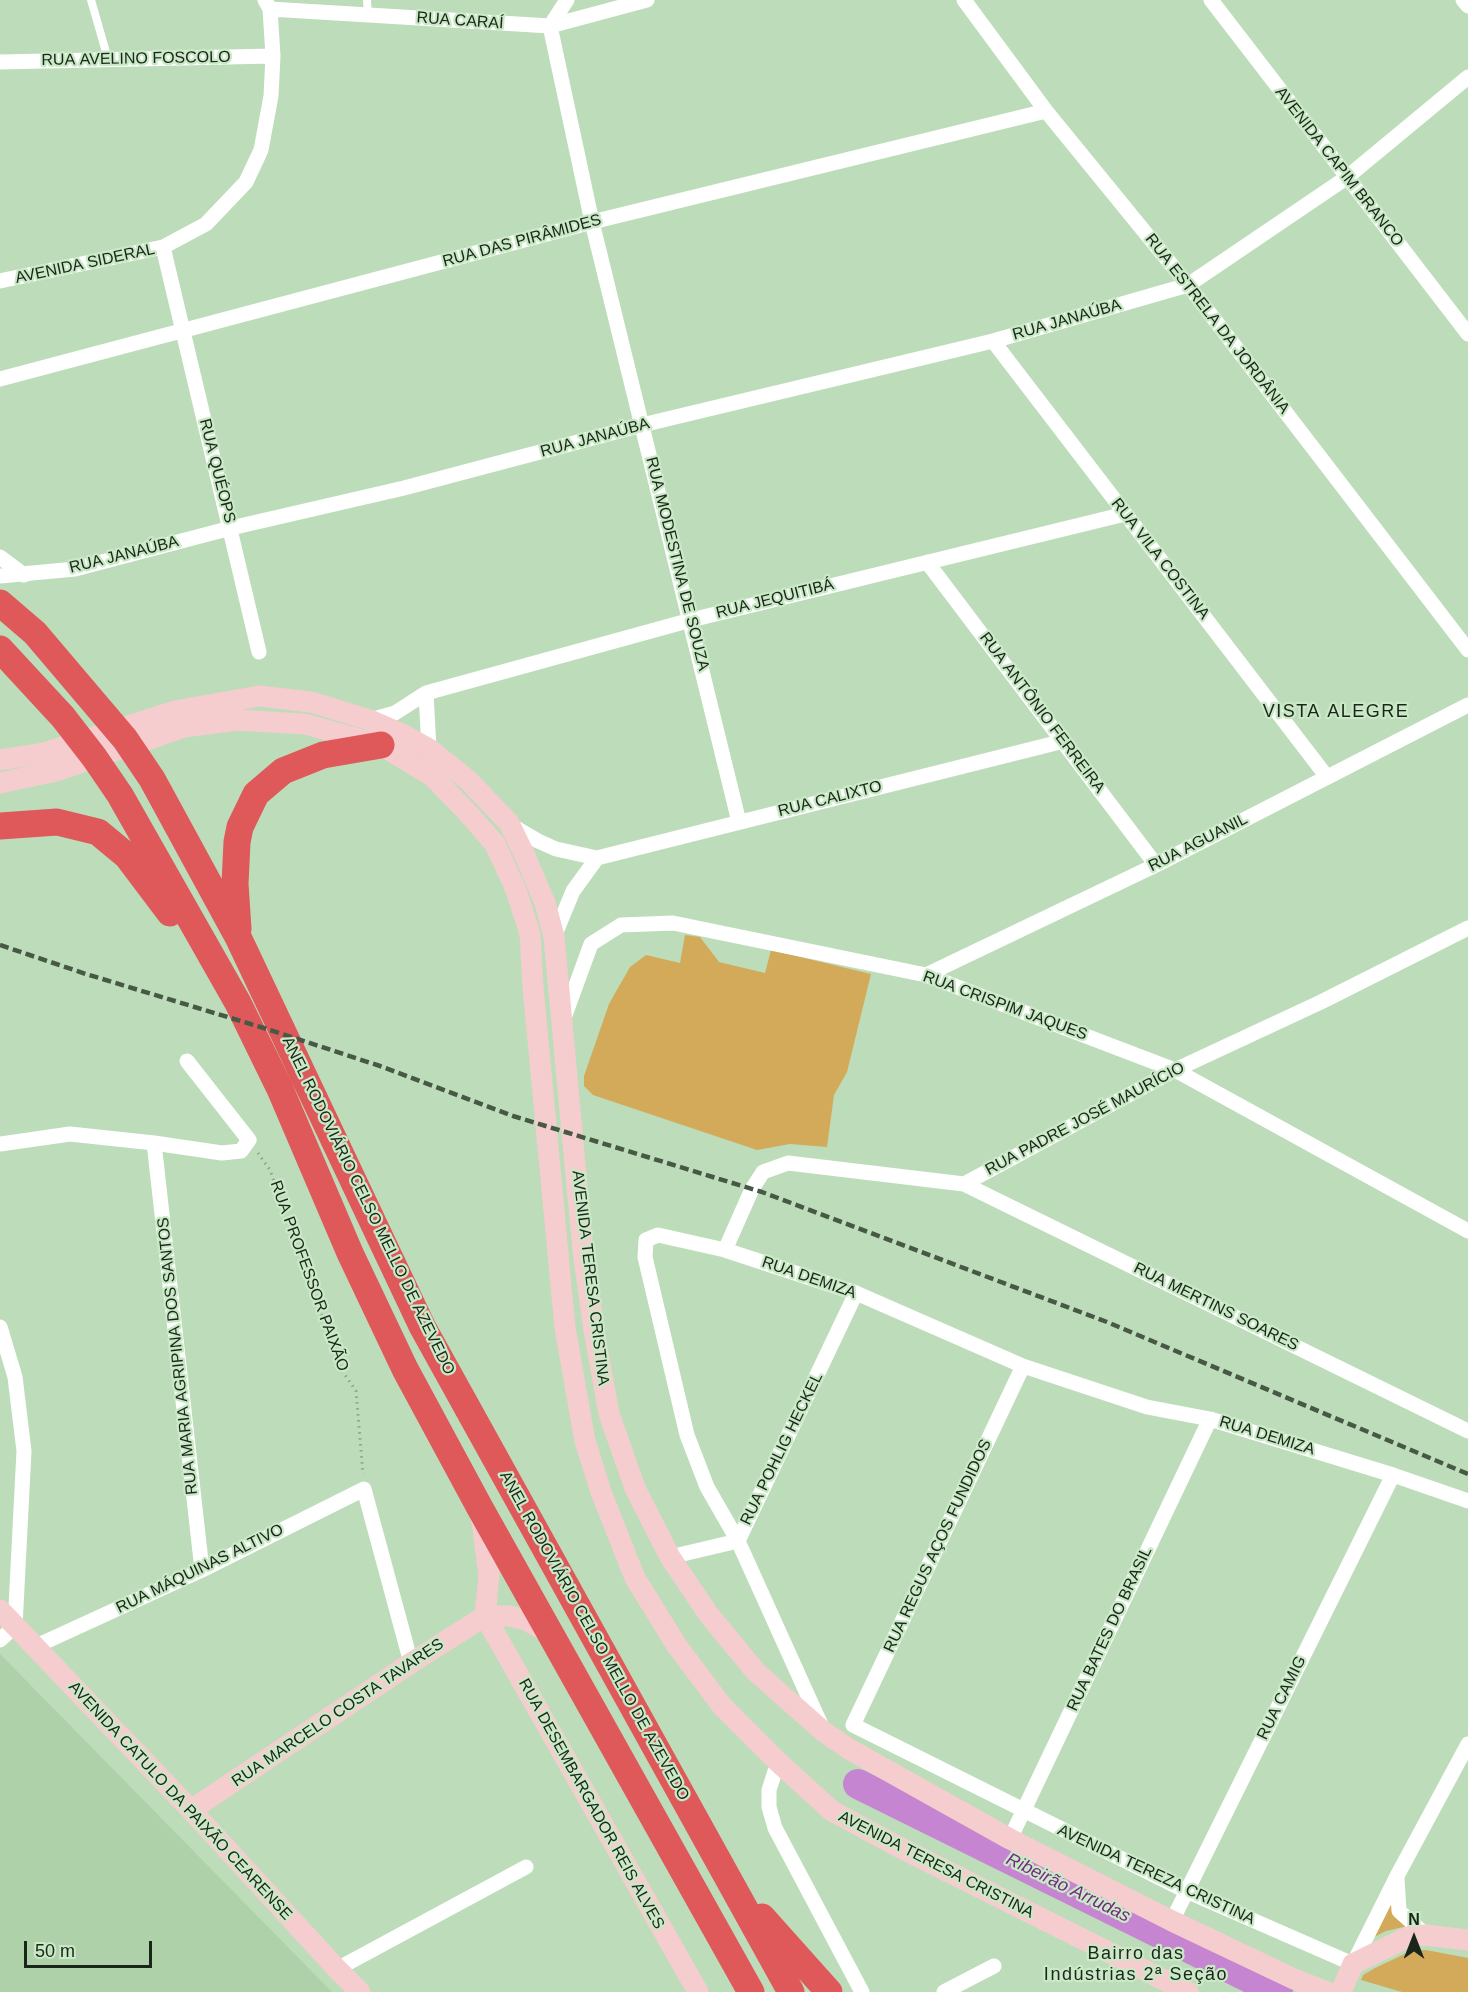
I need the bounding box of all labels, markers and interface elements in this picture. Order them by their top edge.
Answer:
street label: RUA CARAÍ [416,8,504,34]
street label: RUA AVELINO FOSCOLO [41,48,231,70]
street label: AVENIDA CAPIM BRANCO [1271,83,1407,251]
street label: RUA DAS PIRÂMIDES [441,211,603,271]
street label: RUA ESTRELA DA JORDÂNIA [1141,230,1293,418]
street label: AVENIDA SIDERAL [14,240,156,288]
street label: RUA JANAÚBA [1011,295,1123,345]
street label: RUA JANAÚBA [538,414,652,462]
street label: RUA QUÉOPS [195,417,239,525]
street label: RUA MODESTINA DE SOUZA [641,455,713,673]
street label: RUA VILA COSTINA [1107,495,1213,623]
street label: RUA JANAÚBA [67,532,181,578]
street label: RUA JEQUITIBÁ [714,575,836,623]
street label: RUA ANTÔNIO FERREIRA [975,629,1109,797]
district label: VISTA ALEGRE [1263,701,1409,723]
street label: RUA CALIXTO [776,777,884,821]
street label: RUA AGUANIL [1145,810,1251,876]
street label: RUA CRISPIM JAQUES [920,967,1090,1045]
street label: ANEL RODOVIÁRIO CELSO MELLO DE AZEVEDO [278,1034,458,1378]
street label: RUA PADRE JOSÉ MAURÍCIO [982,1058,1188,1180]
street label: AVENIDA TERESA CRISTINA [567,1169,613,1387]
street label: RUA PROFESSOR PAIXÃO [266,1178,352,1374]
street label: RUA MARIA AGRIPINA DOS SANTOS [154,1216,202,1496]
street label: RUA DEMIZA [759,1253,859,1303]
street label: RUA MERTINS SOARES [1130,1259,1302,1355]
street label: RUA POHLIG HECKEL [737,1370,827,1528]
street label: RUA DEMIZA [1217,1412,1317,1460]
street label: RUA REGUS AÇOS FUNDIDOS [880,1436,996,1656]
street label: ANEL RODOVIÁRIO CELSO MELLO DE AZEVEDO [495,1468,693,1804]
street label: RUA MÁQUINAS ALTIVO [113,1520,287,1618]
street label: RUA BATES DO BRASIL [1063,1544,1157,1714]
street label: RUA MARCELO COSTA TAVARES [228,1635,448,1791]
street label: RUA CAMIG [1253,1653,1311,1743]
street label: RUA DESEMBARGADOR REIS ALVES [514,1675,668,1933]
street label: AVENIDA CATULO DA PAIXÃO CEARENSE [64,1678,296,1924]
street label: AVENIDA TERESA CRISTINA [835,1807,1037,1923]
street label: AVENIDA TEREZA CRISTINA [1054,1821,1258,1929]
water label: Ribeirão Arrudas [1003,1849,1133,1927]
north arrow [1384,1908,1444,1968]
text: N [1408,1911,1420,1928]
scale bar [27,1929,154,1967]
text: 50 m [35,1941,75,1961]
district label: Bairro das Indústrias 2ª Seção [1058,1943,1214,1986]

